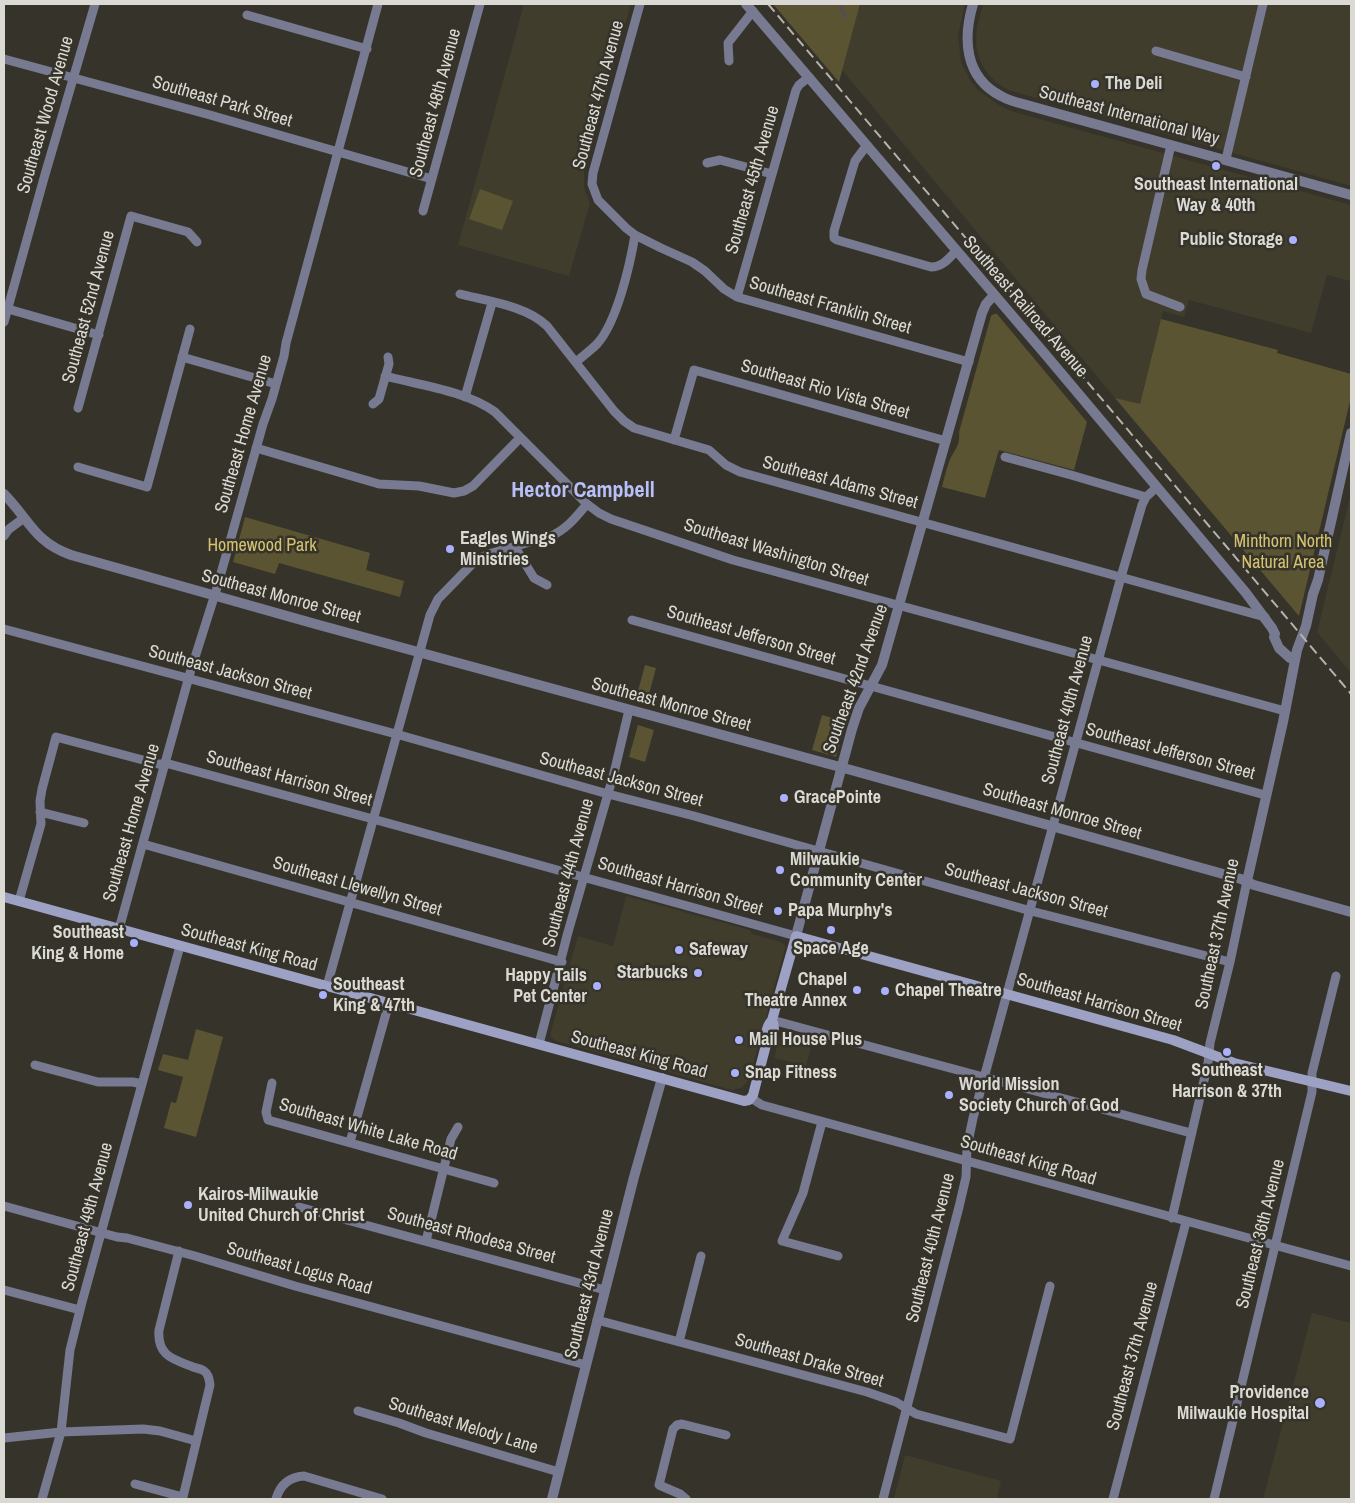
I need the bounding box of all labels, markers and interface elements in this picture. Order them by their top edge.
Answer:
street label: Southeast 47th Avenue [569,18,629,172]
street label: Southeast 48th Avenue [406,26,466,180]
street label: Southeast Wood Avenue [13,34,79,196]
street label: Southeast Park Street [150,72,294,132]
place label: The Deli [1105,73,1162,95]
marker: The Deli [1089,78,1101,90]
street label: Southeast International Way [1037,82,1221,150]
street label: Southeast 45th Avenue [722,103,784,257]
marker: Southeast International Way & 40th [1210,160,1222,172]
place label: Southeast International Way & 40th [1134,174,1298,216]
street label: Southeast 52nd Avenue [58,228,120,386]
place label: Public Storage [1180,229,1283,251]
street label: Southeast Railroad Avenue [958,232,1092,382]
marker: Public Storage [1287,234,1299,246]
street label: Southeast Franklin Street [747,273,913,339]
street label: Southeast Home Avenue [211,352,277,516]
street label: Southeast Rio Vista Street [738,356,912,424]
street label: Southeast Adams Street [760,452,920,514]
district label: Hector Campbell [511,478,655,504]
street label: Southeast Washington Street [681,515,871,591]
place label: Eagles Wings Ministries [460,528,556,570]
park label: Minthorn North Natural Area [1234,531,1332,574]
park label: Homewood Park [207,535,317,557]
marker: Eagles Wings Ministries [444,543,456,555]
street label: Southeast Monroe Street [199,565,363,629]
street label: Southeast 42nd Avenue [819,601,893,757]
street label: Southeast Jefferson Street [664,602,838,670]
street label: Southeast 40th Avenue [1038,633,1098,787]
street label: Southeast Jackson Street [146,641,314,705]
street label: Southeast Monroe Street [589,673,753,737]
street label: Southeast Jefferson Street [1083,719,1257,785]
street label: Southeast Home Avenue [99,741,165,905]
street label: Southeast Harrison Street [204,746,374,812]
street label: Southeast Jackson Street [537,748,705,812]
street label: Southeast Monroe Street [980,779,1144,845]
place label: GracePointe [794,787,881,809]
marker: GracePointe [778,792,790,804]
street label: Southeast 44th Avenue [539,796,599,950]
place label: Milwaukie Community Center [790,849,922,892]
street label: Southeast Llewellyn Street [270,853,444,921]
street label: Southeast Harrison Street [595,853,765,921]
street label: Southeast 37th Avenue [1192,857,1244,1011]
street label: Southeast Jackson Street [942,859,1110,923]
marker: Milwaukie Community Center [774,864,786,876]
place label: Papa Murphy's [788,900,892,922]
marker: Papa Murphy's [772,905,784,917]
street label: Southeast King Road [178,919,320,977]
place label: Southeast King & Home [31,922,124,964]
marker: Space Age [825,924,837,936]
marker: Southeast King & Home [128,937,140,949]
place label: Space Age [793,938,869,960]
place label: Safeway [689,939,748,961]
marker: Safeway [673,944,685,956]
place label: Starbucks [617,962,688,984]
place label: Happy Tails Pet Center [505,965,587,1008]
marker: Starbucks [692,967,704,979]
place label: Chapel Theatre Annex [744,969,847,1012]
street label: Southeast Harrison Street [1014,969,1184,1037]
place label: Southeast King & 47th [333,974,415,1016]
marker: Happy Tails Pet Center [591,980,603,992]
place label: Chapel Theatre [895,980,1002,1002]
marker: Chapel Theatre Annex [851,984,863,996]
marker: Chapel Theatre [879,985,891,997]
marker: Southeast King & 47th [317,989,329,1001]
street label: Southeast King Road [568,1026,710,1084]
place label: Mail House Plus [749,1029,862,1051]
marker: Mail House Plus [733,1034,745,1046]
marker: Southeast Harrison & 37th [1221,1046,1233,1058]
place label: Southeast Harrison & 37th [1172,1060,1282,1102]
place label: Snap Fitness [745,1062,837,1084]
marker: Snap Fitness [729,1067,741,1079]
place label: World Mission Society Church of God [959,1074,1119,1116]
marker: World Mission Society Church of God [943,1089,955,1101]
street label: Southeast White Lake Road [276,1094,460,1166]
street label: Southeast King Road [958,1131,1098,1191]
street label: Southeast 49th Avenue [58,1140,118,1294]
street label: Southeast 36th Avenue [1232,1157,1290,1311]
street label: Southeast 40th Avenue [902,1171,960,1325]
place label: Kairos-Milwaukie United Church of Christ [198,1184,364,1226]
marker: Kairos-Milwaukie United Church of Christ [182,1199,194,1211]
street label: Southeast Rhodesa Street [385,1203,557,1269]
street label: Southeast 43rd Avenue [561,1207,619,1361]
street label: Southeast Logus Road [224,1238,374,1300]
street label: Southeast 37th Avenue [1103,1279,1163,1433]
street label: Southeast Drake Street [732,1329,886,1393]
place label: Providence Milwaukie Hospital [1177,1382,1309,1425]
street label: Southeast Melody Lane [386,1393,540,1459]
marker: Providence Milwaukie Hospital [1313,1396,1327,1410]

